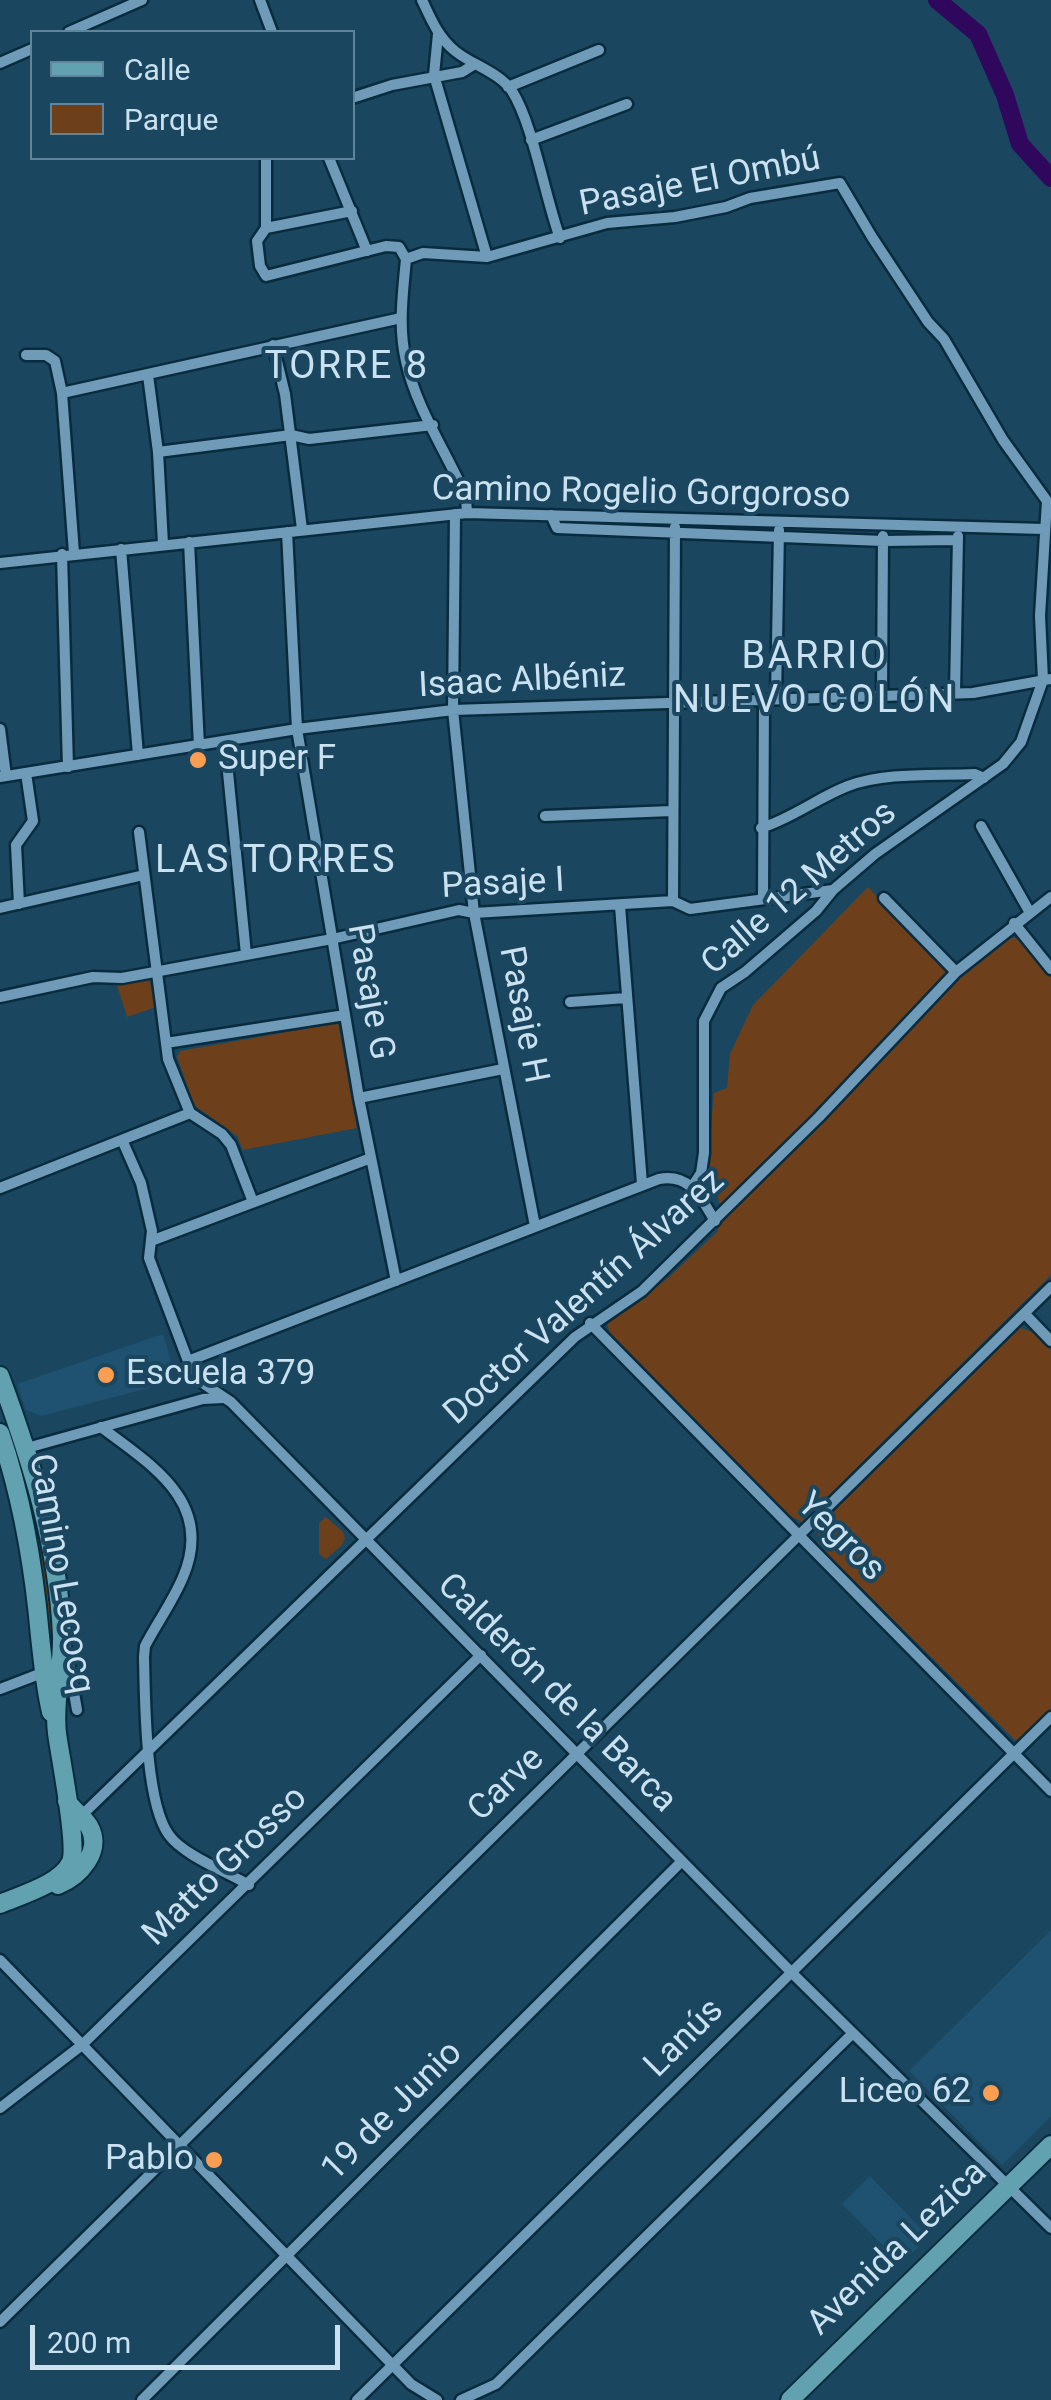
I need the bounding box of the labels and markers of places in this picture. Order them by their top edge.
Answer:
place label: Super F [218,739,336,781]
marker: Super F [187,749,209,771]
place label: Escuela 379 [126,1354,315,1396]
marker: Escuela 379 [95,1364,117,1386]
place label: Liceo 62 [839,2072,971,2114]
marker: Liceo 62 [980,2082,1002,2104]
place label: Pablo [105,2139,194,2181]
marker: Pablo [203,2149,225,2171]

